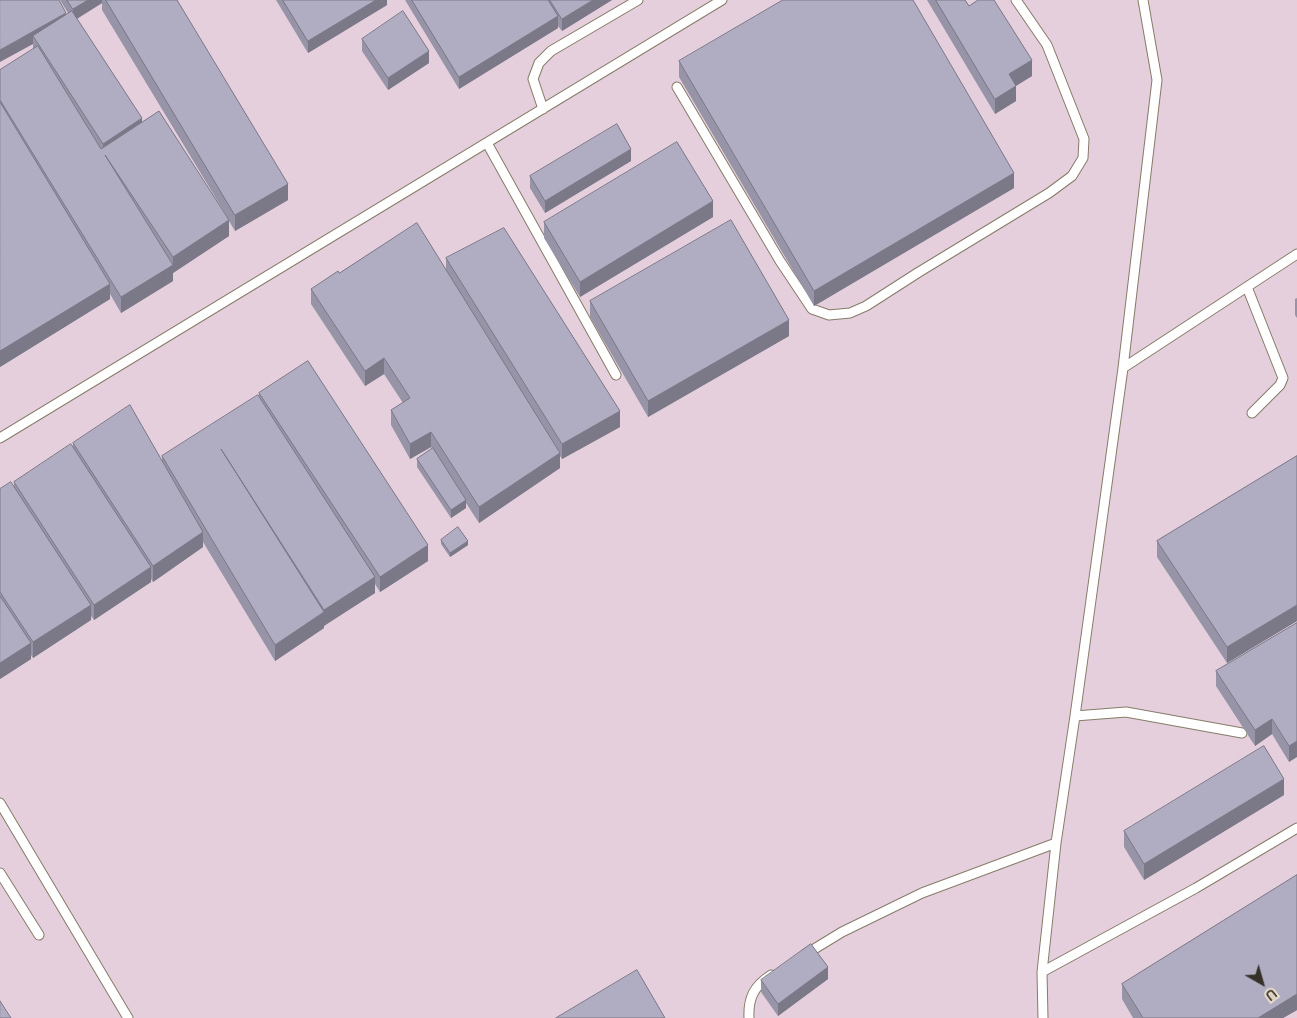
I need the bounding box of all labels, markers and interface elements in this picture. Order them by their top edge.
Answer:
north arrow [1237,958,1287,1008]
text: U [1262,985,1281,1006]

